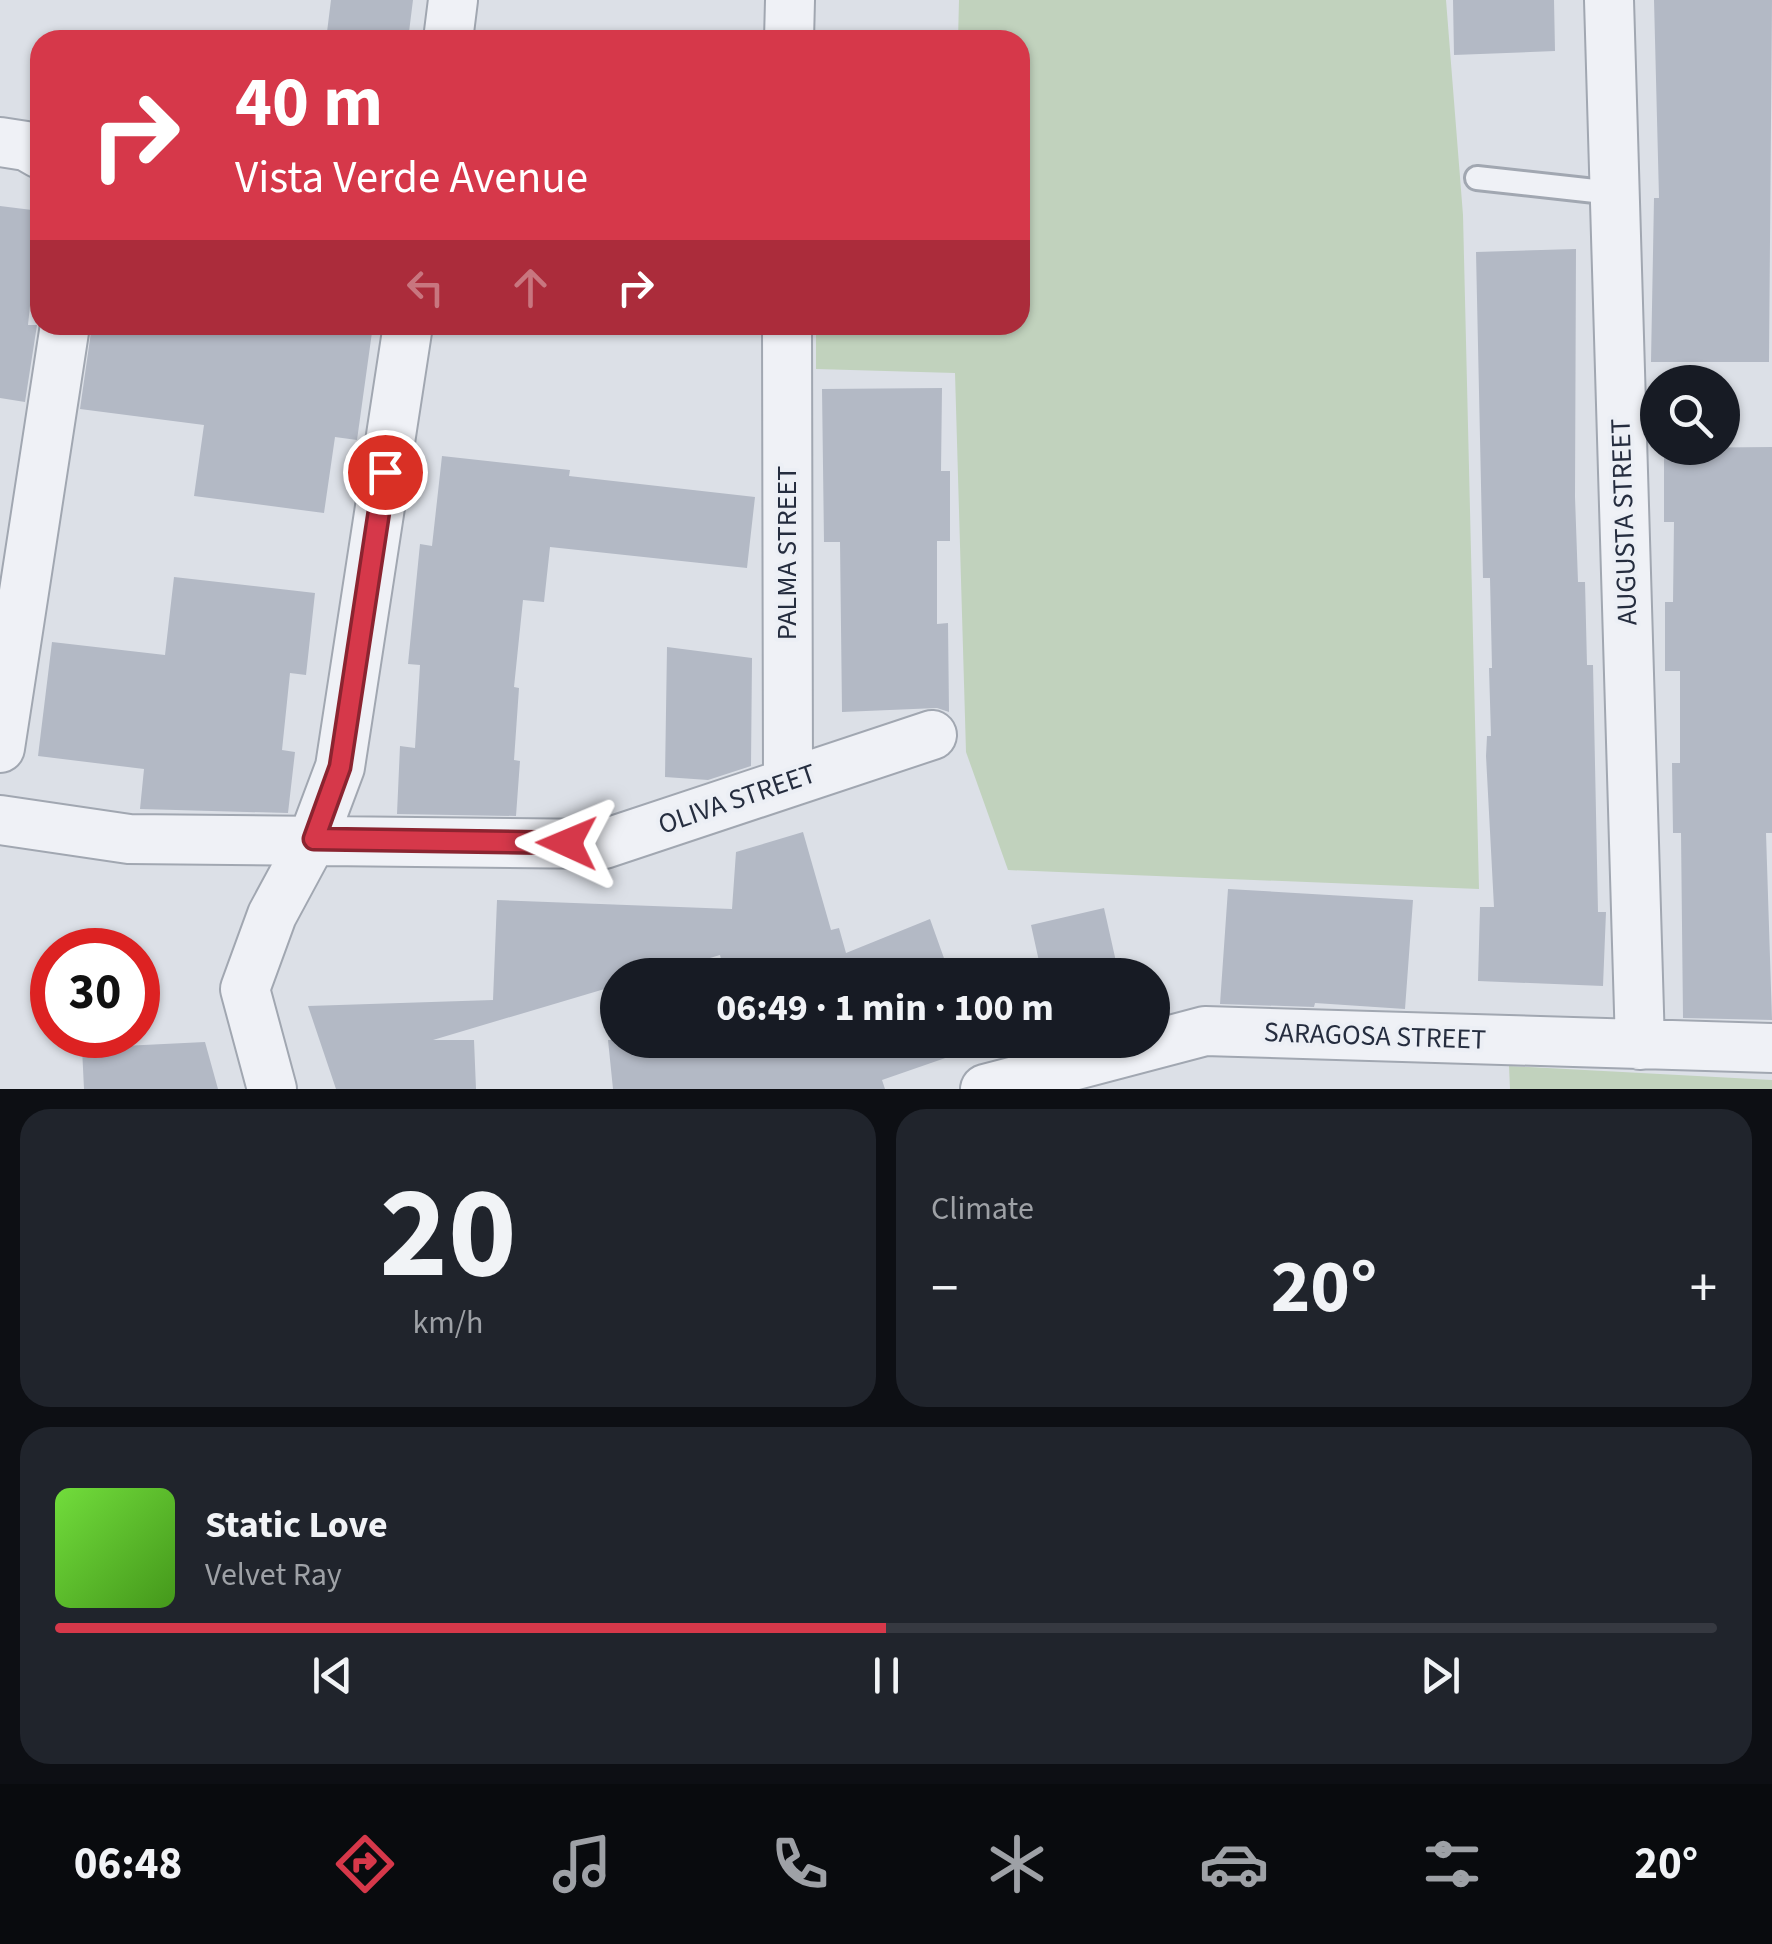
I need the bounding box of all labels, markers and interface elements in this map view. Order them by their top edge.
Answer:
text: 40 m [235,53,383,153]
icon: right [70,70,200,200]
text: Vista Verde Avenue [235,146,588,210]
icon: left [398,260,453,315]
icon: ahead [503,260,558,315]
icon: right [608,260,663,315]
map controls [1640,365,1740,465]
button: search [1640,365,1740,465]
street label: AUGUSTA STREET [1600,418,1648,626]
pin [343,430,428,515]
icon: arrive [358,445,413,500]
street label: PALMA STREET [767,466,807,640]
street label: OLIVA STREET [653,753,821,845]
position arrow [515,791,619,895]
speed limit sign: 30 [30,928,160,1058]
text: 06:49 · 1 min · 100 m [716,981,1054,1035]
street label: SARAGOSA STREET [1263,1012,1487,1060]
text: 20 [379,1142,517,1327]
text: Climate [931,1186,1034,1232]
text: 20° [1271,1234,1377,1341]
text: − [931,1250,958,1328]
text: + [1690,1250,1717,1328]
text: km/h [413,1300,483,1346]
text: Static Love [205,1498,388,1552]
text: Velvet Ray [205,1552,342,1598]
icon: previous [305,1648,360,1703]
icon: pause [859,1648,914,1703]
icon: next [1413,1648,1468,1703]
icon: directions [330,1829,400,1899]
icon: music [547,1829,617,1899]
icon: phone [765,1829,835,1899]
icon: climate [982,1829,1052,1899]
icon: car [1199,1829,1269,1899]
icon: filters [1417,1829,1487,1899]
text: 06:48 [74,1832,182,1896]
text: 20° [1634,1832,1698,1896]

